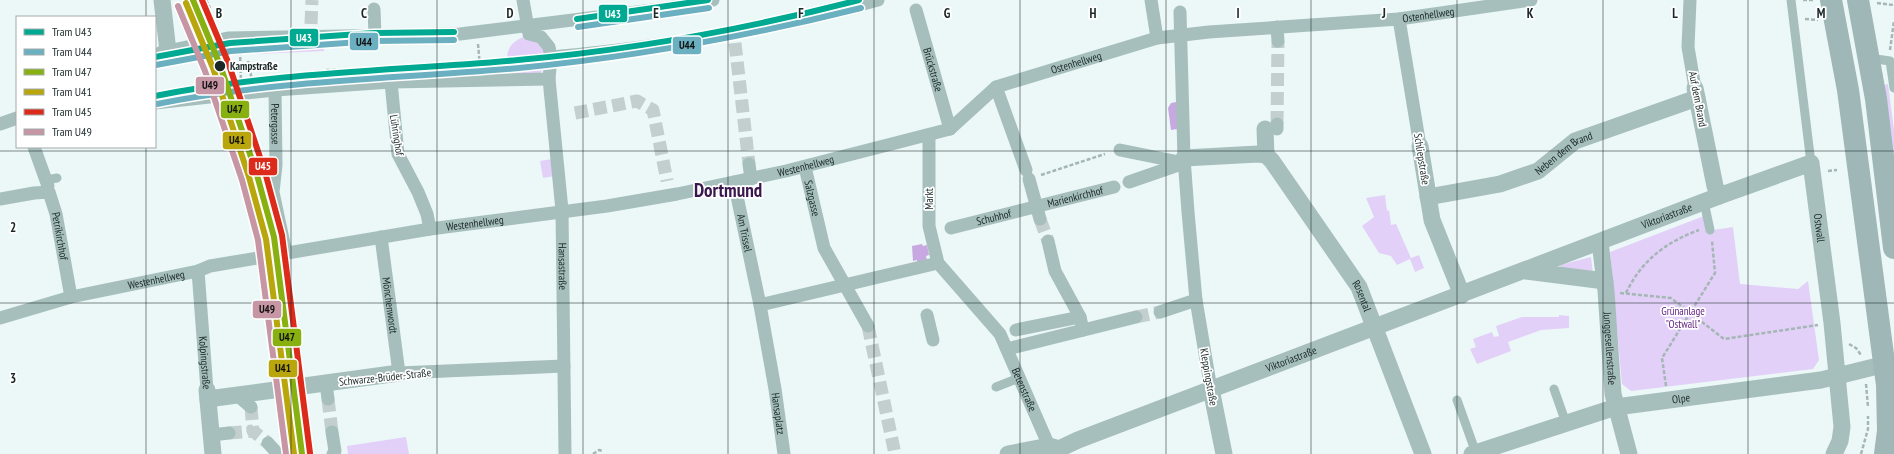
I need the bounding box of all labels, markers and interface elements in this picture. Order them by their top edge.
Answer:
line badge: U43 [598,4,628,23]
street label: Ostenhellweg [1401,4,1455,25]
text: B [216,5,222,22]
text: C [361,5,367,22]
text: D [507,5,514,22]
text: E [653,5,659,22]
text: F [798,5,804,22]
text: G [944,5,951,22]
text: H [1090,5,1097,22]
text: I [1236,5,1240,22]
text: J [1381,5,1386,22]
text: K [1527,5,1534,22]
text: L [1672,5,1678,22]
text: M [1817,5,1826,22]
text: U43 [605,7,621,21]
legend [16,16,156,148]
text: Tram U43 [52,24,92,39]
line badge: U43 [289,28,319,47]
text: U43 [296,31,312,45]
line badge: U44 [349,32,379,51]
text: U44 [356,35,373,49]
line badge: U44 [672,36,702,55]
text: U44 [679,38,696,52]
text: Tram U44 [52,44,92,59]
street label: Brückstraße [920,46,946,94]
street label: Ostenhellweg [1049,48,1103,77]
marker: Kampstraße [213,59,227,73]
place label: Kampstraße [230,59,278,73]
text: Tram U47 [52,64,92,79]
street label: Auf dem Brand [1686,70,1710,128]
line badge: U49 [195,76,225,95]
text: U49 [202,78,218,92]
text: Tram U41 [52,84,92,99]
line badge: U47 [220,100,250,119]
text: U47 [227,102,243,116]
street label: Petergasse [268,103,283,145]
text: Tram U45 [52,104,92,119]
street label: Lühringhof [387,113,407,158]
text: Tram U49 [52,124,92,139]
street label: Neben dem Brand [1532,128,1595,178]
line badge: U41 [222,131,252,150]
street label: Schliepstraße [1411,132,1433,186]
text: U41 [229,133,245,147]
street label: Westenhellweg [776,152,836,180]
line badge: U45 [248,157,278,176]
text: U45 [255,159,271,173]
district label: Dortmund [694,178,762,202]
street label: Salzgasse [801,179,823,218]
street label: Marienkirchhof [1046,183,1106,211]
street label: Markt [922,188,936,210]
street label: Viktoriastraße [1638,200,1695,232]
street label: Schuhhof [975,206,1014,228]
street label: Petrikirchhof [49,211,71,262]
street label: Westenhellweg [445,212,505,234]
street label: Am Trissel [734,213,756,254]
street label: Ostwall [1811,213,1828,243]
text: 2 [10,219,16,236]
street label: Hansastraße [555,243,570,291]
street label: Westenhellweg [126,267,186,292]
street label: Mönchenwordt [379,276,401,334]
street label: Rosental [1349,277,1375,314]
line badge: U49 [252,300,282,319]
text: U49 [259,302,275,316]
park label: Grünanlage "Ostwall" [1661,304,1705,331]
street label: Junggesellenstraße [1600,310,1619,386]
line badge: U47 [272,328,302,347]
text: U47 [279,330,295,344]
street label: Kolpingstraße [196,336,214,390]
street label: Viktoriastraße [1263,343,1319,375]
street label: Kleppingstraße [1197,347,1221,407]
line badge: U41 [268,359,298,378]
text: U41 [275,361,291,375]
street label: Schwarze-Brüder-Straße [338,365,432,389]
street label: Betenstraße [1009,366,1040,414]
text: 3 [10,370,16,387]
street label: Olpe [1671,390,1691,407]
street label: Hansaplatz [769,392,788,435]

